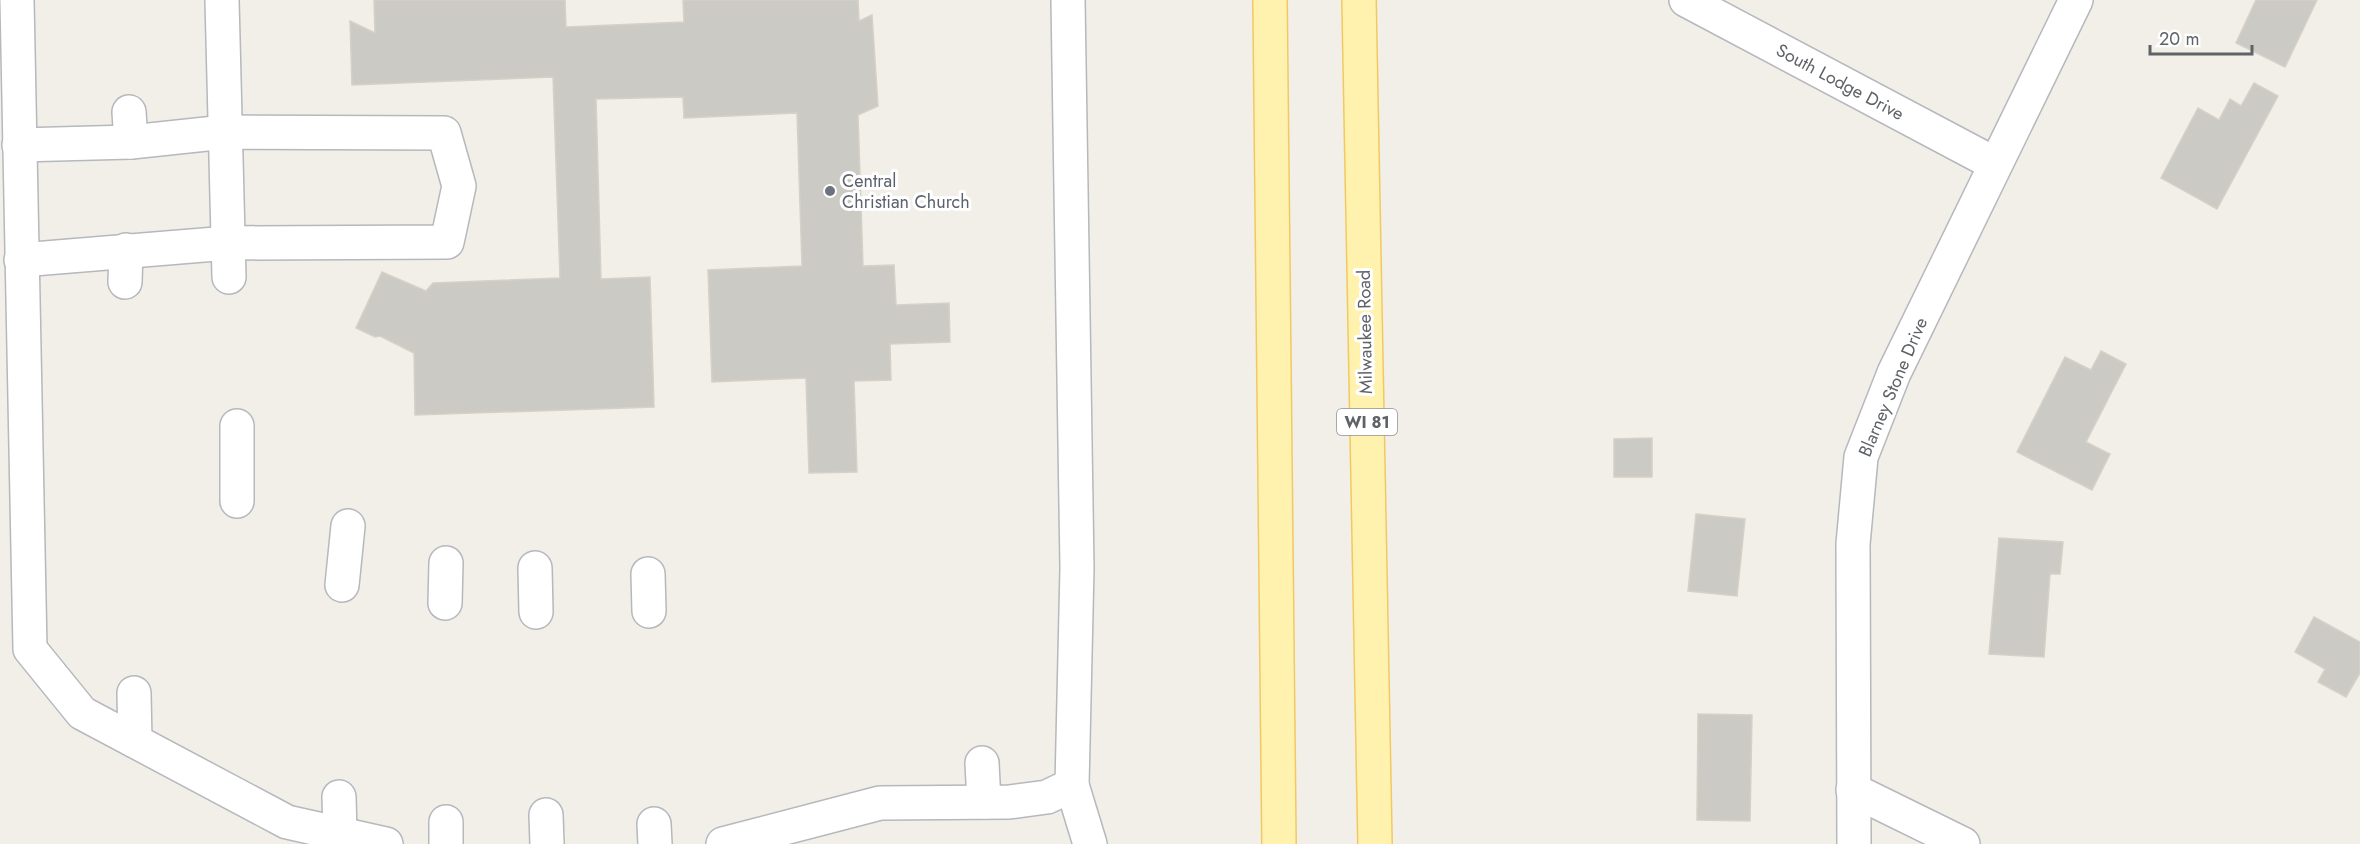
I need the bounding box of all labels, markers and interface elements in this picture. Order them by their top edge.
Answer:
scale bar [2150,18,2252,56]
text: 20 m [2159,26,2199,52]
street label: South Lodge Drive [1771,37,1909,127]
place label: Central Christian Church [842,168,970,215]
marker: Central Christian Church [823,184,837,198]
street label: Milwaukee Road [1351,270,1379,394]
street label: Blarney Stone Drive [1852,313,1934,461]
road number: WI 81 [1337,409,1397,435]

